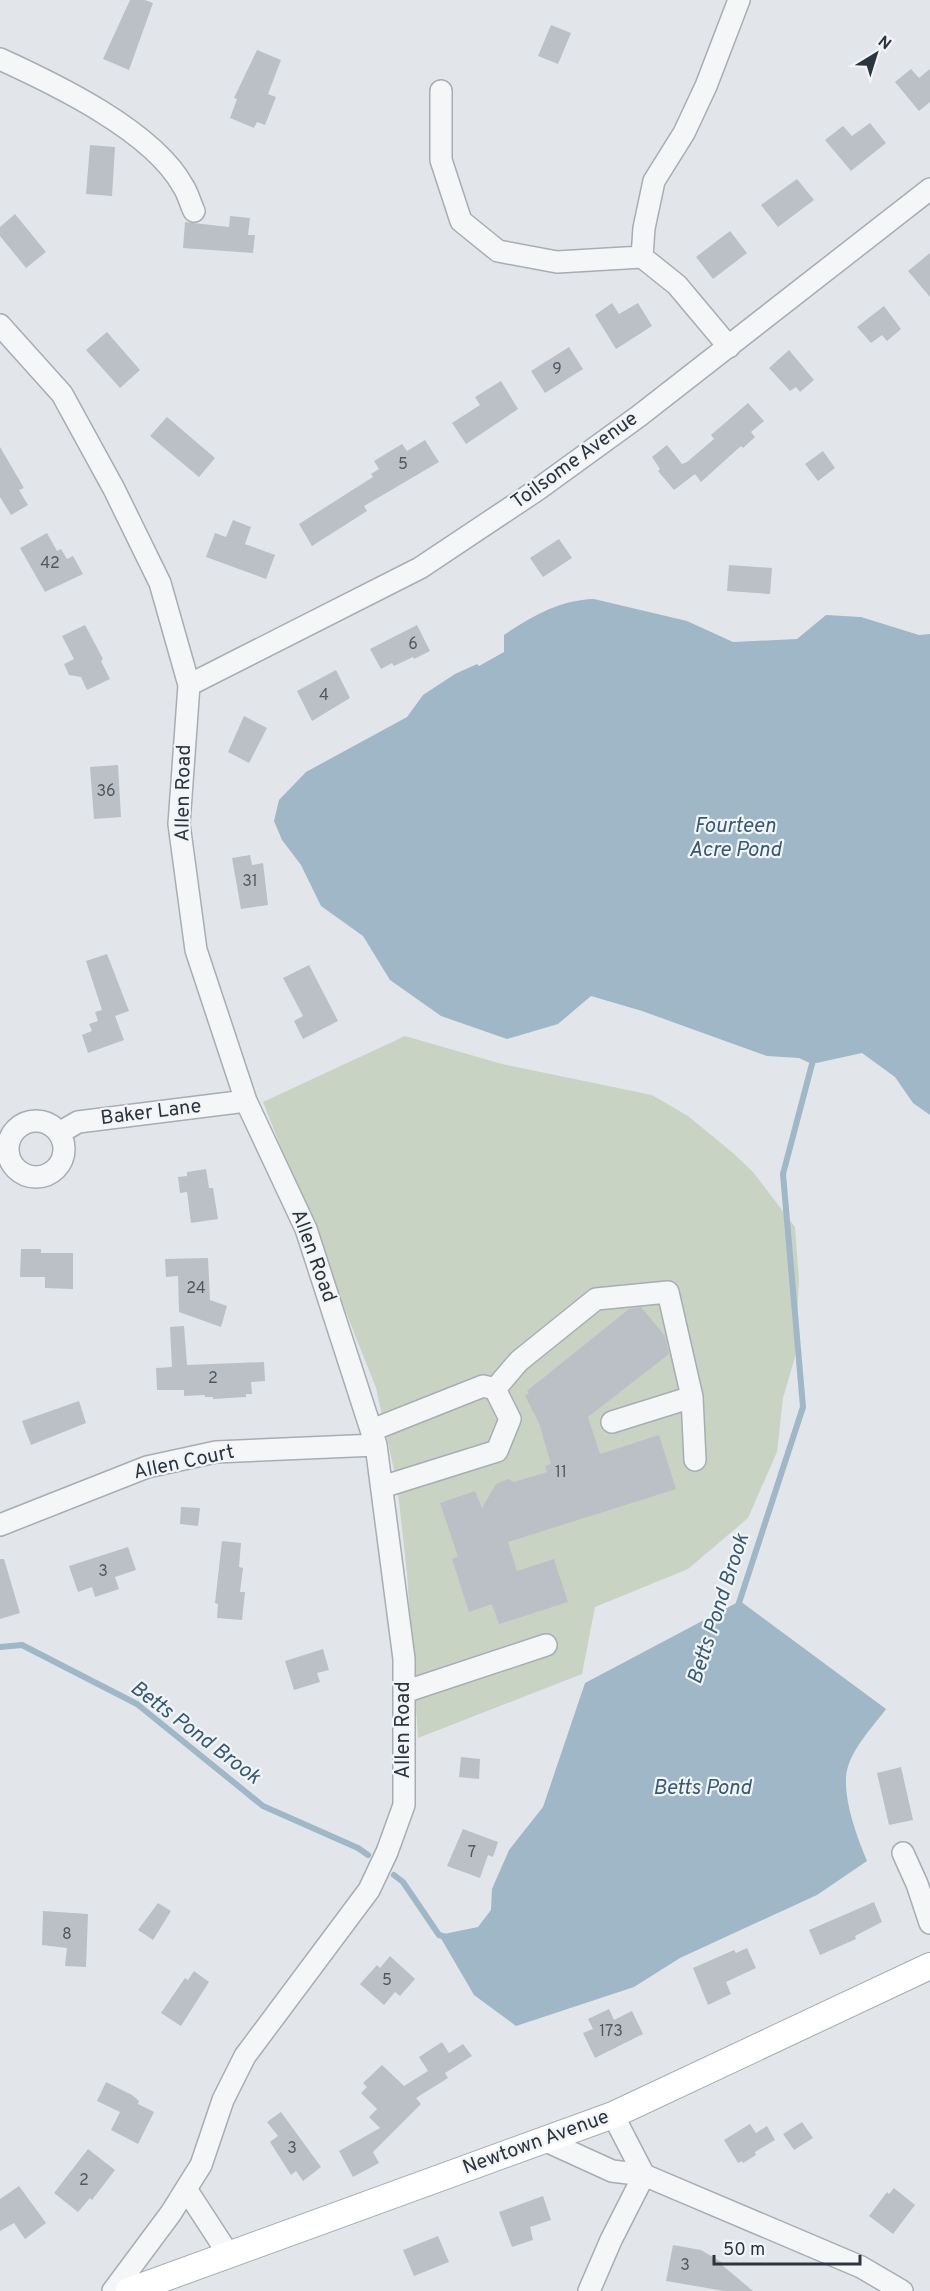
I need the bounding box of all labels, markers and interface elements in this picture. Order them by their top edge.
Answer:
north arrow [846,24,906,84]
text: N [873,32,895,55]
house number: 9 [552,360,562,380]
street label: Toilsome Avenue [507,406,643,516]
house number: 5 [398,455,408,475]
house number: 42 [40,554,60,574]
house number: 6 [408,635,418,655]
house number: 4 [319,686,329,706]
street label: Allen Road [170,744,198,842]
house number: 36 [96,782,116,802]
water label: Fourteen Acre Pond [689,813,783,864]
house number: 31 [242,872,258,892]
street label: Baker Lane [99,1094,203,1132]
street label: Allen Road [284,1206,342,1306]
house number: 24 [186,1279,206,1299]
house number: 2 [208,1369,218,1389]
street label: Allen Court [131,1440,237,1486]
house number: 11 [555,1463,567,1483]
water label: Betts Pond Brook [682,1530,756,1688]
house number: 3 [98,1562,108,1582]
water label: Betts Pond Brook [124,1675,266,1791]
street label: Allen Road [391,1681,417,1779]
water label: Betts Pond [653,1775,753,1802]
house number: 7 [468,1843,476,1863]
house number: 8 [62,1925,72,1945]
house number: 5 [382,1971,392,1991]
house number: 173 [599,2022,623,2042]
street label: Newtown Avenue [459,2104,613,2182]
house number: 3 [287,2139,297,2159]
house number: 2 [79,2171,89,2191]
scale bar [714,2228,860,2266]
text: 50 m [723,2239,765,2262]
house number: 3 [680,2256,690,2276]

